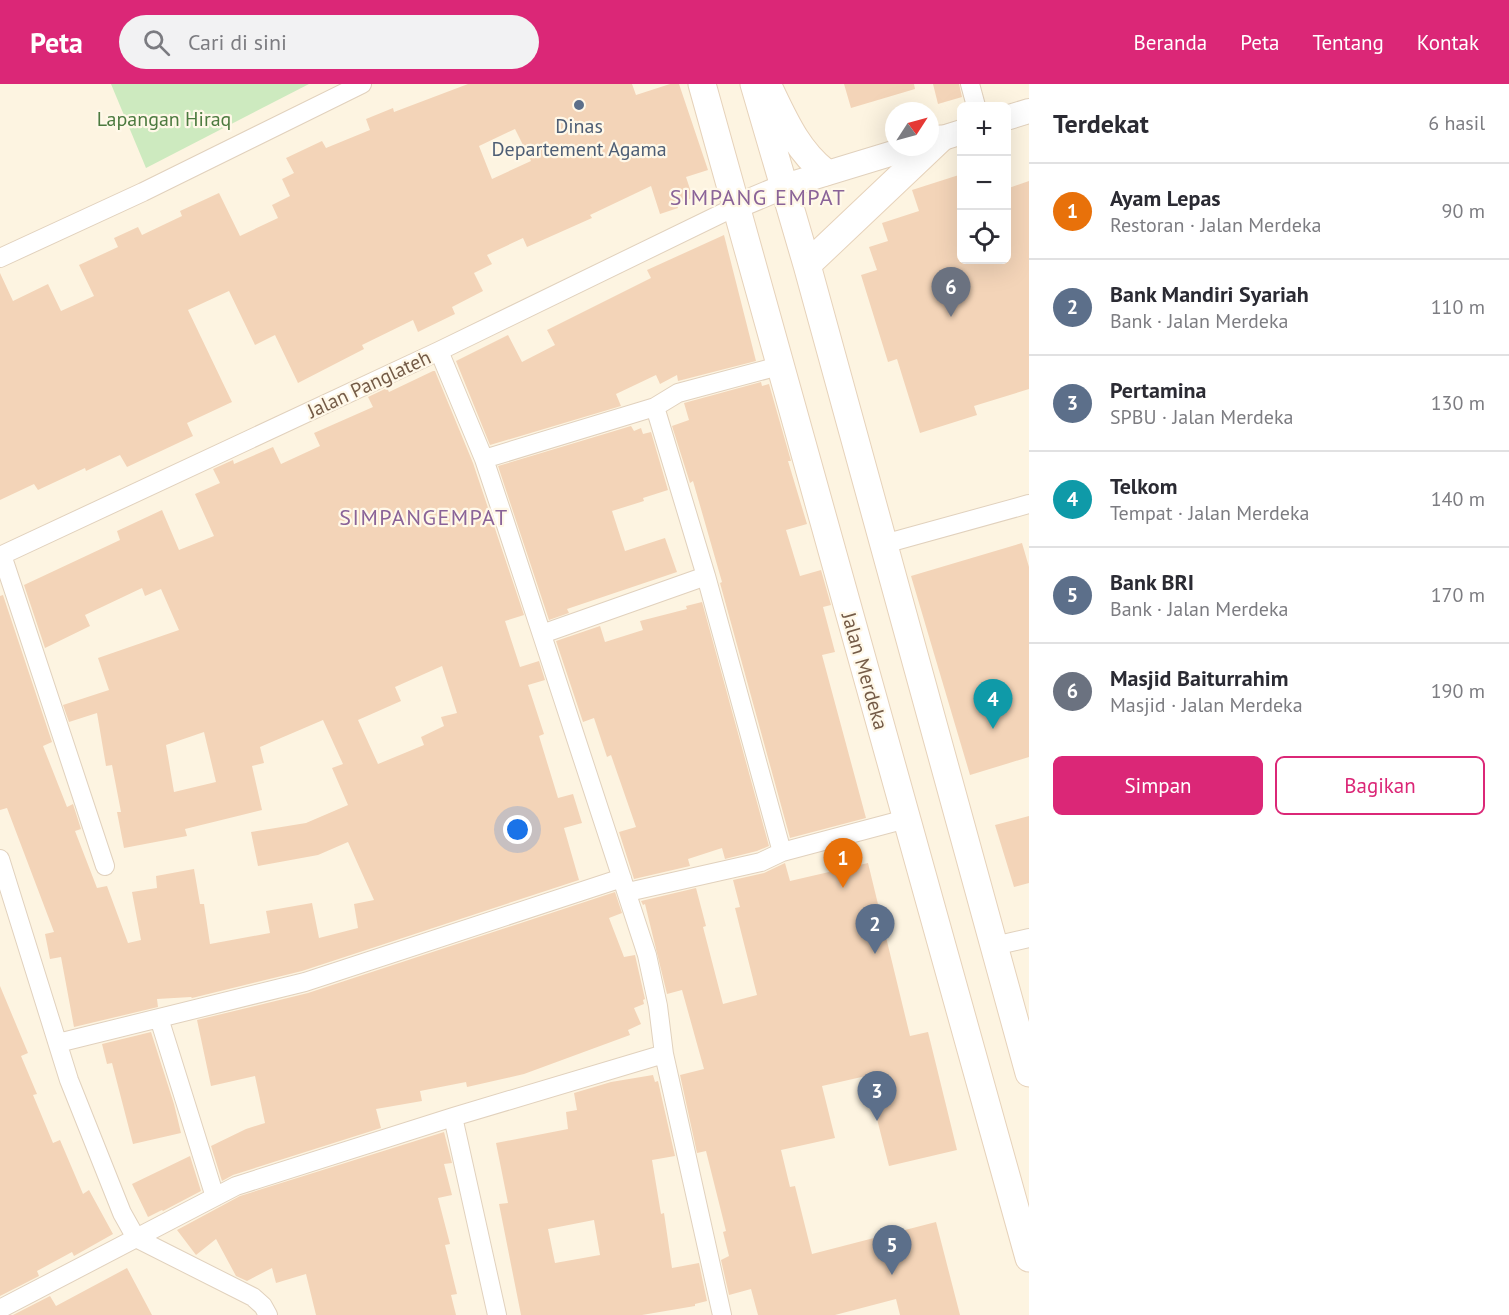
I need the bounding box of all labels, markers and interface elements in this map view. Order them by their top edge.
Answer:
search box [119,15,539,69]
text: Peta [30,24,83,61]
icon: search [140,26,173,59]
text: Cari di sini [188,28,287,56]
text: Beranda [1134,29,1207,56]
text: Peta [1240,29,1279,56]
text: Tentang [1312,29,1384,56]
text: Kontak [1417,29,1479,56]
marker: Dinas Departement Agama [572,98,586,112]
north arrow [885,102,939,156]
map controls [957,102,1011,264]
button: + [957,102,1011,156]
park label: Lapangan Hiraq [97,106,231,132]
text: Terdekat [1053,107,1149,140]
text: 6 hasil [1428,110,1485,136]
place label: Dinas Departement Agama [491,113,667,162]
button: − [957,156,1011,210]
district label: SIMPANG EMPAT [670,183,846,211]
text: Ayam Lepas [1110,184,1221,212]
text: 1 [1067,198,1078,224]
text: 90 m [1442,198,1485,224]
button: locate [957,210,1011,264]
text: Restoran · Jalan Merdeka [1110,212,1321,238]
pin: 6 [932,268,970,317]
text: Bank Mandiri Syariah [1110,280,1309,308]
text: 2 [1067,294,1078,320]
text: 110 m [1431,294,1485,320]
text: Bank · Jalan Merdeka [1110,308,1289,334]
street label: Jalan Panglateh [302,344,435,424]
text: Pertamina [1110,376,1206,404]
text: 3 [1067,390,1078,416]
text: 130 m [1431,390,1485,416]
text: SPBU · Jalan Merdeka [1110,404,1294,430]
text: Telkom [1110,472,1177,500]
text: 4 [1067,486,1078,512]
text: 140 m [1431,486,1485,512]
text: Tempat · Jalan Merdeka [1110,500,1309,526]
district label: SIMPANGEMPAT [339,503,509,531]
text: Bank BRI [1110,568,1194,596]
text: 5 [1067,582,1078,608]
text: 170 m [1431,582,1485,608]
text: Bank · Jalan Merdeka [1110,596,1289,622]
street label: Jalan Merdeka [836,608,894,733]
text: Masjid Baiturrahim [1110,664,1288,692]
text: 6 [1067,678,1078,704]
text: 190 m [1431,678,1485,704]
pin: 4 [974,680,1012,729]
text: Masjid · Jalan Merdeka [1110,692,1303,718]
button: Simpan [1053,756,1263,815]
button: Bagikan [1275,756,1485,815]
your location [503,815,532,844]
pin: 1 [824,838,862,888]
pin: 2 [856,904,894,954]
pin: 3 [858,1072,896,1121]
pin: 5 [872,1226,912,1275]

